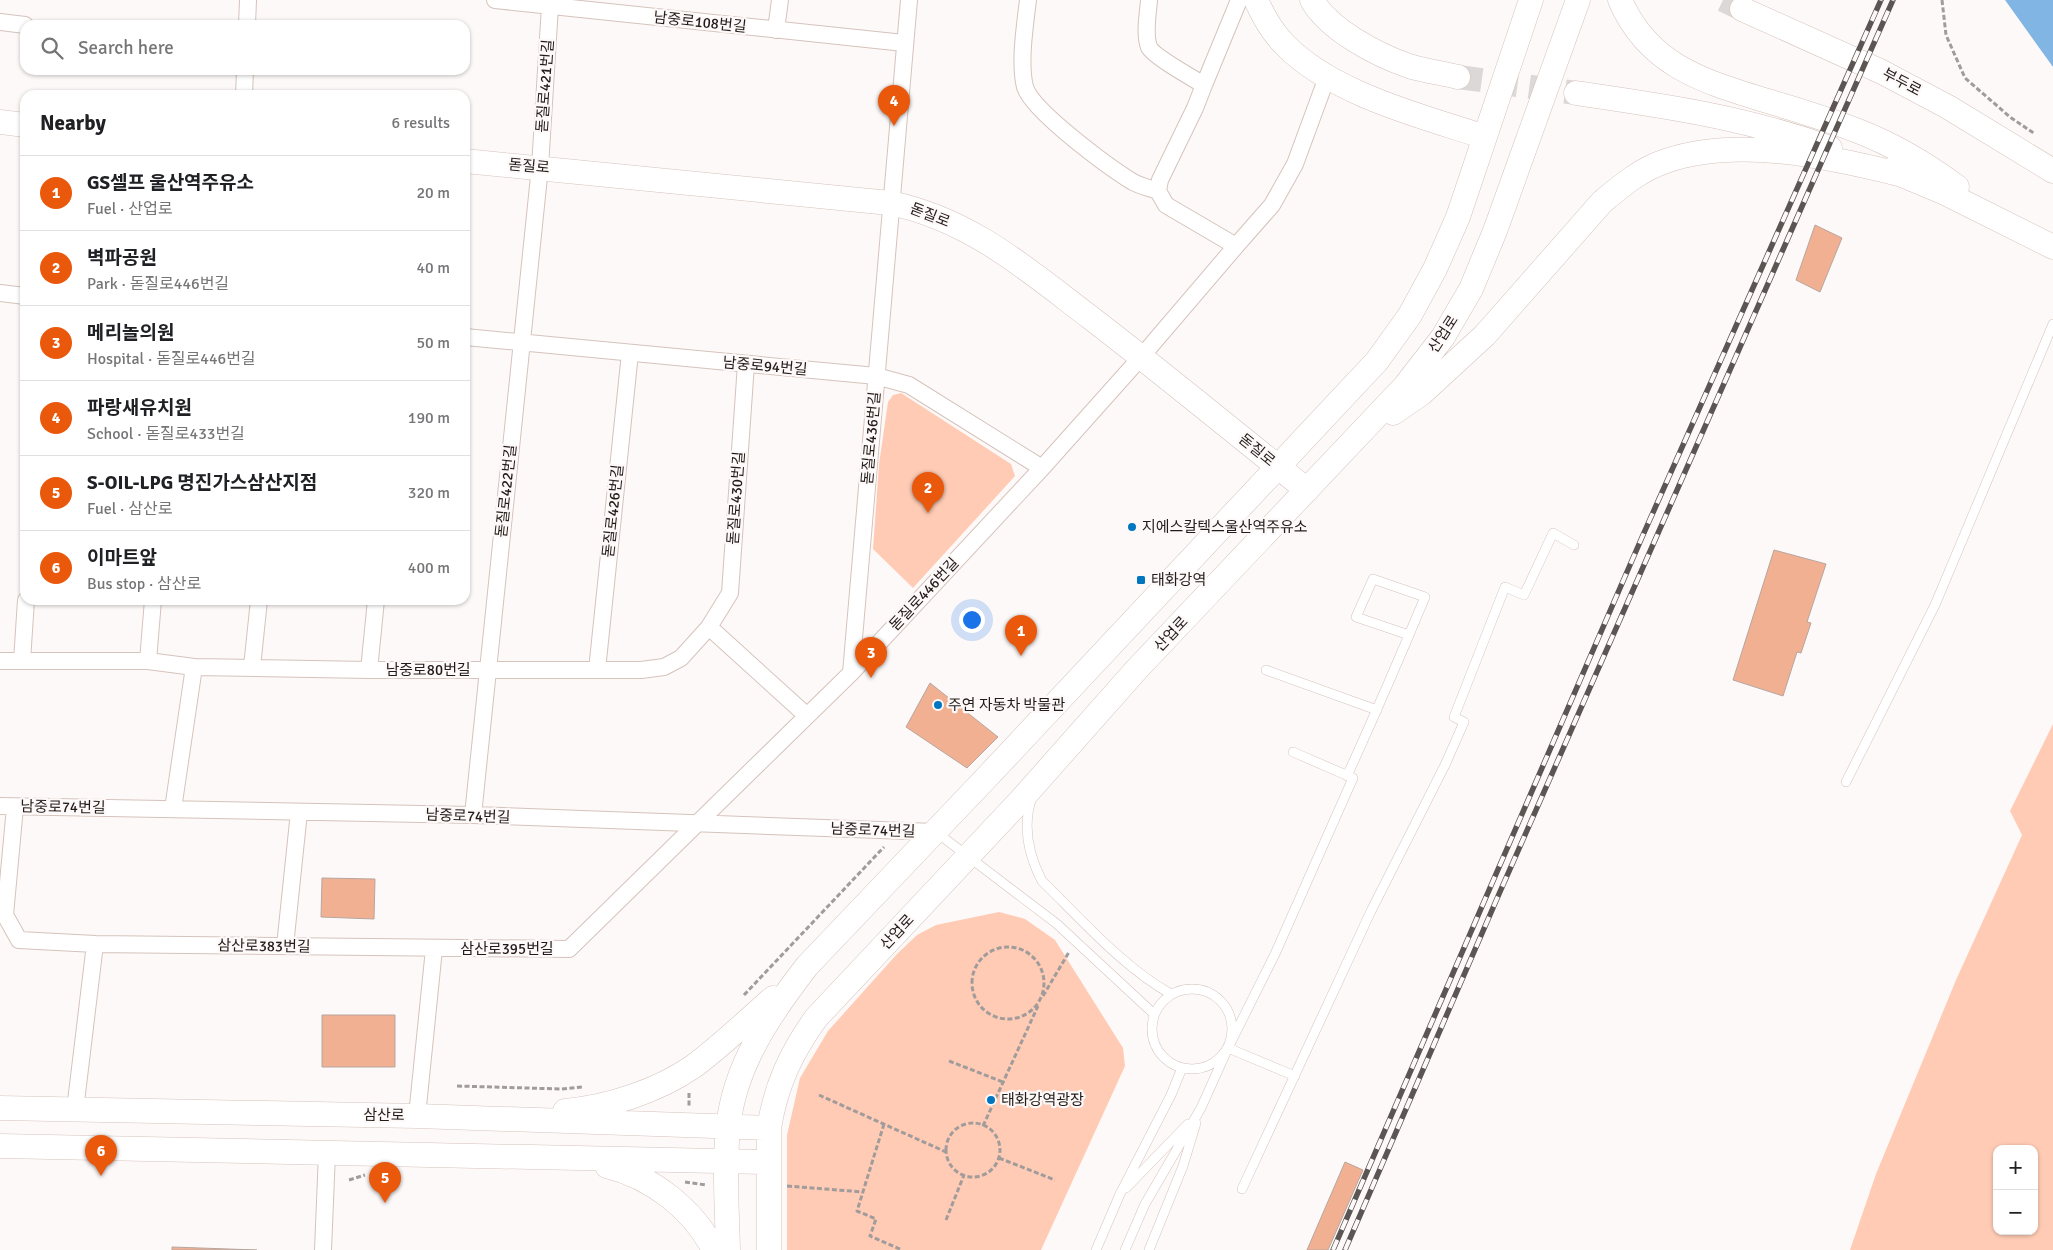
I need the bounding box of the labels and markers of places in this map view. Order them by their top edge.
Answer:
pin: 4 [878,85,910,126]
pin: 2 [912,472,944,513]
place label: 지에스칼텍스울산역주유소 [1142,518,1308,536]
marker: 지에스칼텍스울산역주유소 [1126,521,1138,533]
place label: 태화강역 [1151,571,1206,589]
marker: 태화강역 [1135,574,1147,586]
pin: 1 [1005,615,1037,656]
pin: 3 [855,637,887,678]
place label: 주연 자동차 박물관 [948,696,1065,714]
marker: 주연 자동차 박물관 [932,699,944,711]
place label: 태화강역광장 [1001,1091,1084,1109]
marker: 태화강역광장 [985,1094,997,1106]
pin: 6 [85,1135,117,1176]
pin: 5 [369,1162,401,1203]

